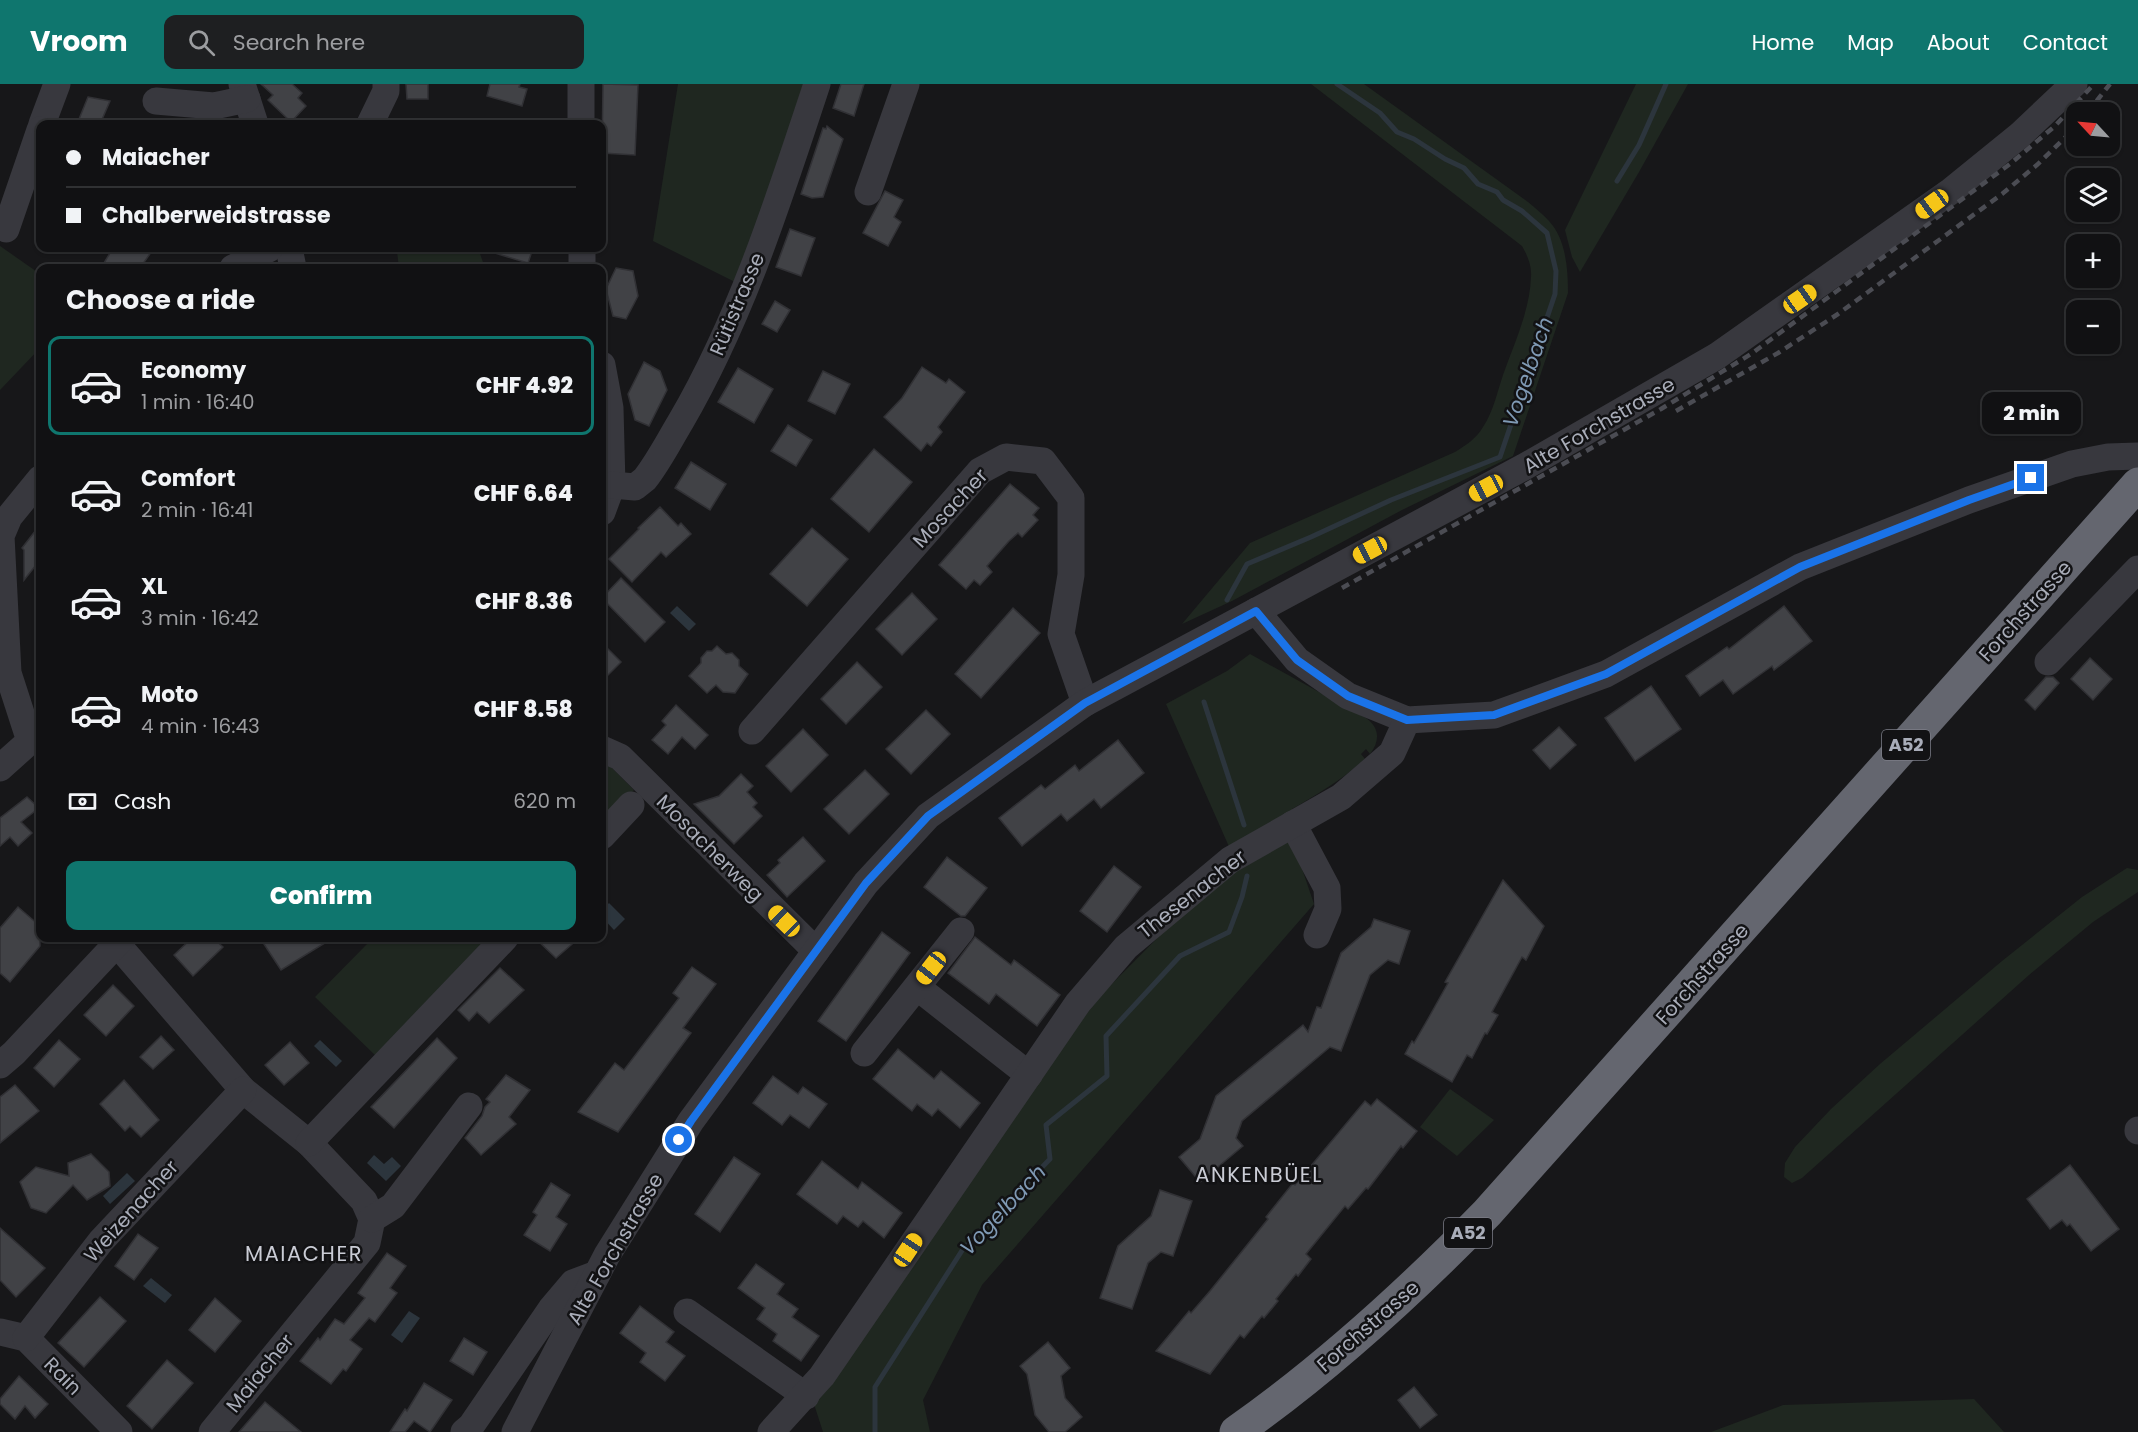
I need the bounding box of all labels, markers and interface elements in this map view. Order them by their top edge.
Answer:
search box [164,15,584,69]
text: Vroom [30,22,128,61]
icon: search [185,26,218,59]
text: Search here [233,27,365,58]
text: Home [1752,28,1814,57]
text: Map [1847,28,1894,57]
text: About [1927,28,1990,57]
text: Contact [2023,28,2108,57]
north arrow [2066,102,2120,156]
map controls [2066,102,2120,354]
text: Maiacher [102,142,210,173]
button: layers [2066,168,2120,222]
car [1912,186,1952,222]
text: Chalberweidstrasse [102,200,331,231]
button: + [2066,234,2120,288]
street label: Rütistrasse [703,248,771,360]
text: Choose a ride [66,281,255,318]
car [1780,281,1820,317]
button: − [2066,300,2120,354]
water label: Vogelbach [1495,313,1560,431]
text: Economy [141,355,246,386]
icon: car [69,359,123,413]
text: CHF 4.92 [476,370,573,401]
street label: Alte Forchstrasse [1518,370,1680,480]
text: 1 min · 16:40 [141,388,254,416]
callout: 2 min [1982,391,2080,433]
text: 2 min [2003,399,2060,427]
street label: Mosacher [906,462,994,554]
text: Comfort [141,463,235,494]
route end [2017,464,2044,491]
icon: car [69,467,123,521]
car [1466,472,1506,504]
text: CHF 6.64 [474,478,573,509]
text: 2 min · 16:41 [141,496,253,524]
car [1350,534,1390,566]
street label: Forchstrasse [1972,554,2078,668]
text: XL [141,571,167,602]
icon: car [69,575,123,629]
text: CHF 8.36 [475,586,573,617]
text: 3 min · 16:42 [141,604,259,632]
text: Moto [141,679,198,710]
icon: car [69,683,123,737]
text: CHF 8.58 [474,694,573,725]
text: 4 min · 16:43 [141,712,260,740]
road number: A52 [1882,730,1930,760]
icon: cash [66,785,99,818]
text: Cash [114,786,171,817]
text: 620 m [513,787,576,815]
street label: Mosacherweg [650,788,770,908]
street label: Thesenacher [1132,843,1252,945]
button: Confirm [66,861,576,930]
car [765,902,803,940]
street label: Forchstrasse [1649,917,1755,1031]
car [913,948,949,988]
route start [665,1126,692,1153]
street label: Weizenacher [77,1154,185,1268]
water label: Vogelbach [953,1158,1052,1261]
district label: ANKENBÜEL [1195,1160,1323,1189]
street label: Alte Forchstrasse [560,1168,670,1330]
road number: A52 [1444,1218,1492,1248]
car [890,1230,926,1270]
district label: MAIACHER [245,1239,363,1268]
street label: Forchstrasse [1311,1274,1425,1378]
street label: Maiacher [220,1328,300,1418]
street label: Rain [38,1351,88,1401]

